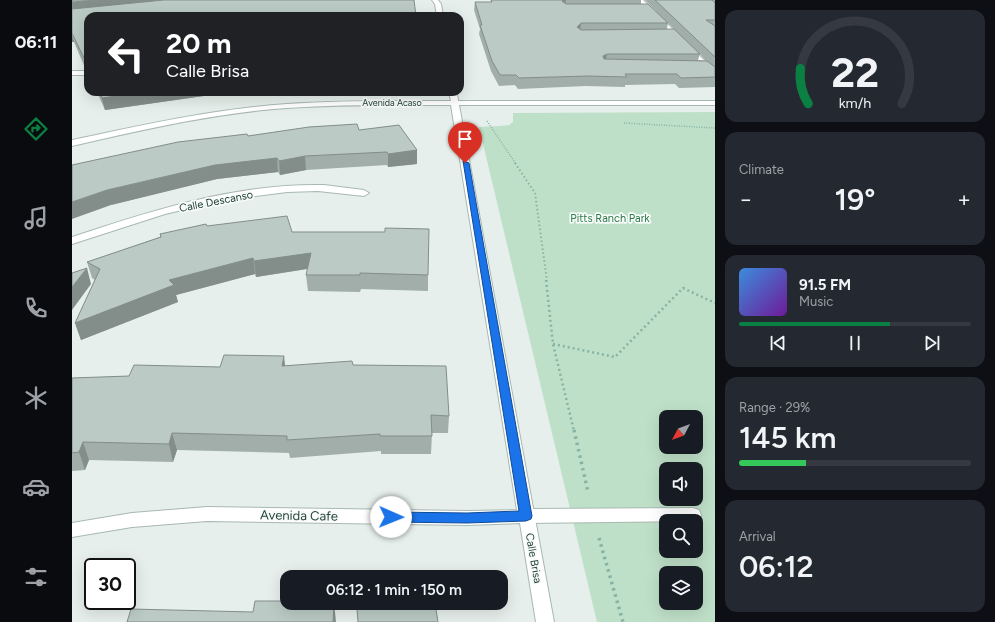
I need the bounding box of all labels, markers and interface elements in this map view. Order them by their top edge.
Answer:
text: 20 m [166,26,231,60]
icon: left [100,28,152,80]
text: 06:11 [15,31,57,53]
text: 22 [831,47,879,97]
text: Calle Brisa [166,60,249,82]
text: km/h [839,94,871,112]
street label: Avenida Acaso [362,97,422,108]
icon: directions [22,115,50,143]
pin [448,122,482,163]
icon: arrive [454,128,476,150]
text: Climate [739,162,784,177]
text: 19° [834,181,876,218]
text: − [739,186,753,213]
text: + [957,186,971,213]
street label: Calle Descanso [178,188,254,215]
icon: music [22,204,50,232]
park label: Pitts Ranch Park [570,212,650,225]
text: 91.5 FM [799,276,851,294]
icon: phone [22,294,50,322]
text: Music [799,294,833,309]
icon: previous [767,332,789,354]
icon: pause [844,332,866,354]
icon: next [921,332,943,354]
icon: climate [22,384,50,412]
text: Range · 29% [739,400,810,415]
north arrow [659,410,703,454]
map controls [659,410,703,610]
text: 145 km [739,419,836,456]
button: sound [659,462,703,506]
icon: car [22,473,50,501]
position arrow [370,496,412,538]
street label: Avenida Cafe [260,507,338,524]
button: search [659,514,703,558]
text: Arrival [739,529,776,544]
street label: Calle Brisa [523,532,544,584]
text: 06:12 [739,548,814,585]
speed limit sign: 30 [84,558,136,610]
icon: filters [22,563,50,591]
button: layers [659,566,703,610]
text: 06:12 · 1 min · 150 m [326,581,462,599]

